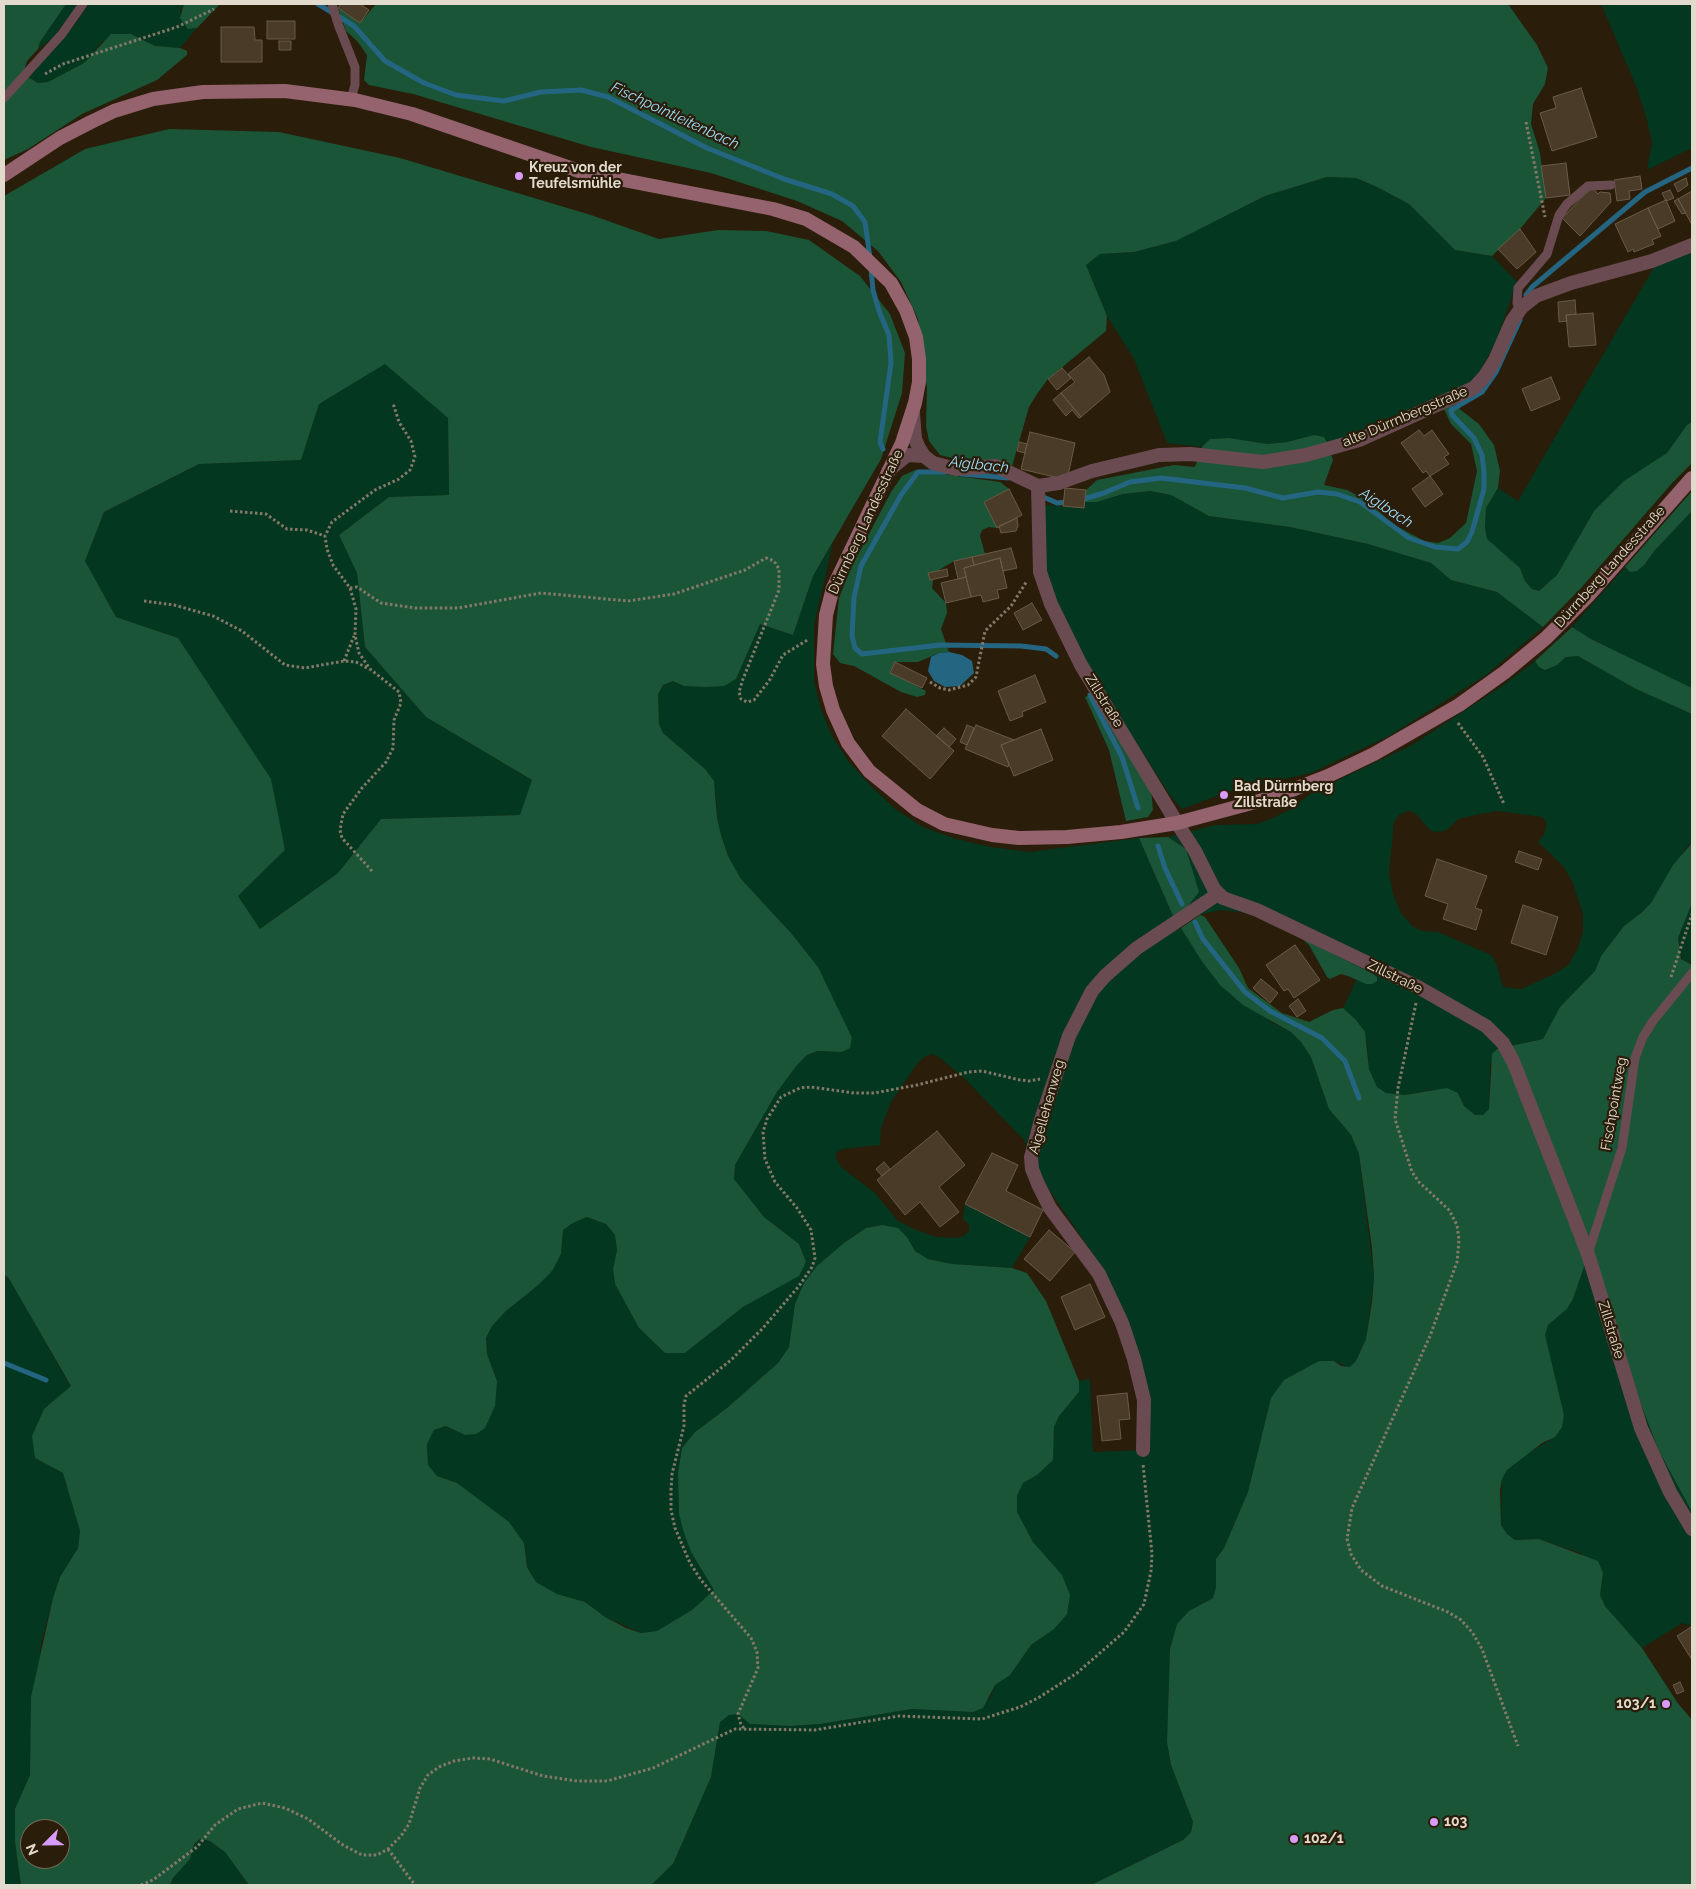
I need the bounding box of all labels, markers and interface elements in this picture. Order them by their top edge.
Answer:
water label: Fischpointleitenbach [608,78,742,154]
place label: Kreuz von der Teufelsmühle [529,160,622,192]
marker: Kreuz von der Teufelsmühle [513,170,525,182]
street label: alte Dürrnbergstraße [1340,383,1470,451]
street label: Dürrnberg Landesstraße [825,447,907,597]
water label: Aiglbach [948,453,1010,477]
water label: Aiglbach [1356,484,1416,532]
street label: Dürrnberg Landesstraße [1551,503,1669,631]
street label: Zillstraße [1081,671,1127,731]
place label: Bad Dürrnberg Zillstraße [1234,779,1333,812]
marker: Bad Dürrnberg Zillstraße [1218,789,1230,801]
street label: Zillstraße [1365,956,1425,998]
street label: Fischpointweg [1598,1056,1630,1152]
street label: Aigellehenweg [1025,1058,1069,1156]
street label: Zillstraße [1594,1299,1628,1361]
place label: 103/1 [1616,1696,1656,1712]
marker: 103/1 [1660,1698,1672,1710]
place label: 103 [1444,1814,1467,1830]
marker: 103 [1428,1816,1440,1828]
north arrow [20,1819,70,1869]
place label: 102/1 [1304,1831,1344,1847]
marker: 102/1 [1288,1833,1300,1845]
text: N [23,1841,42,1858]

